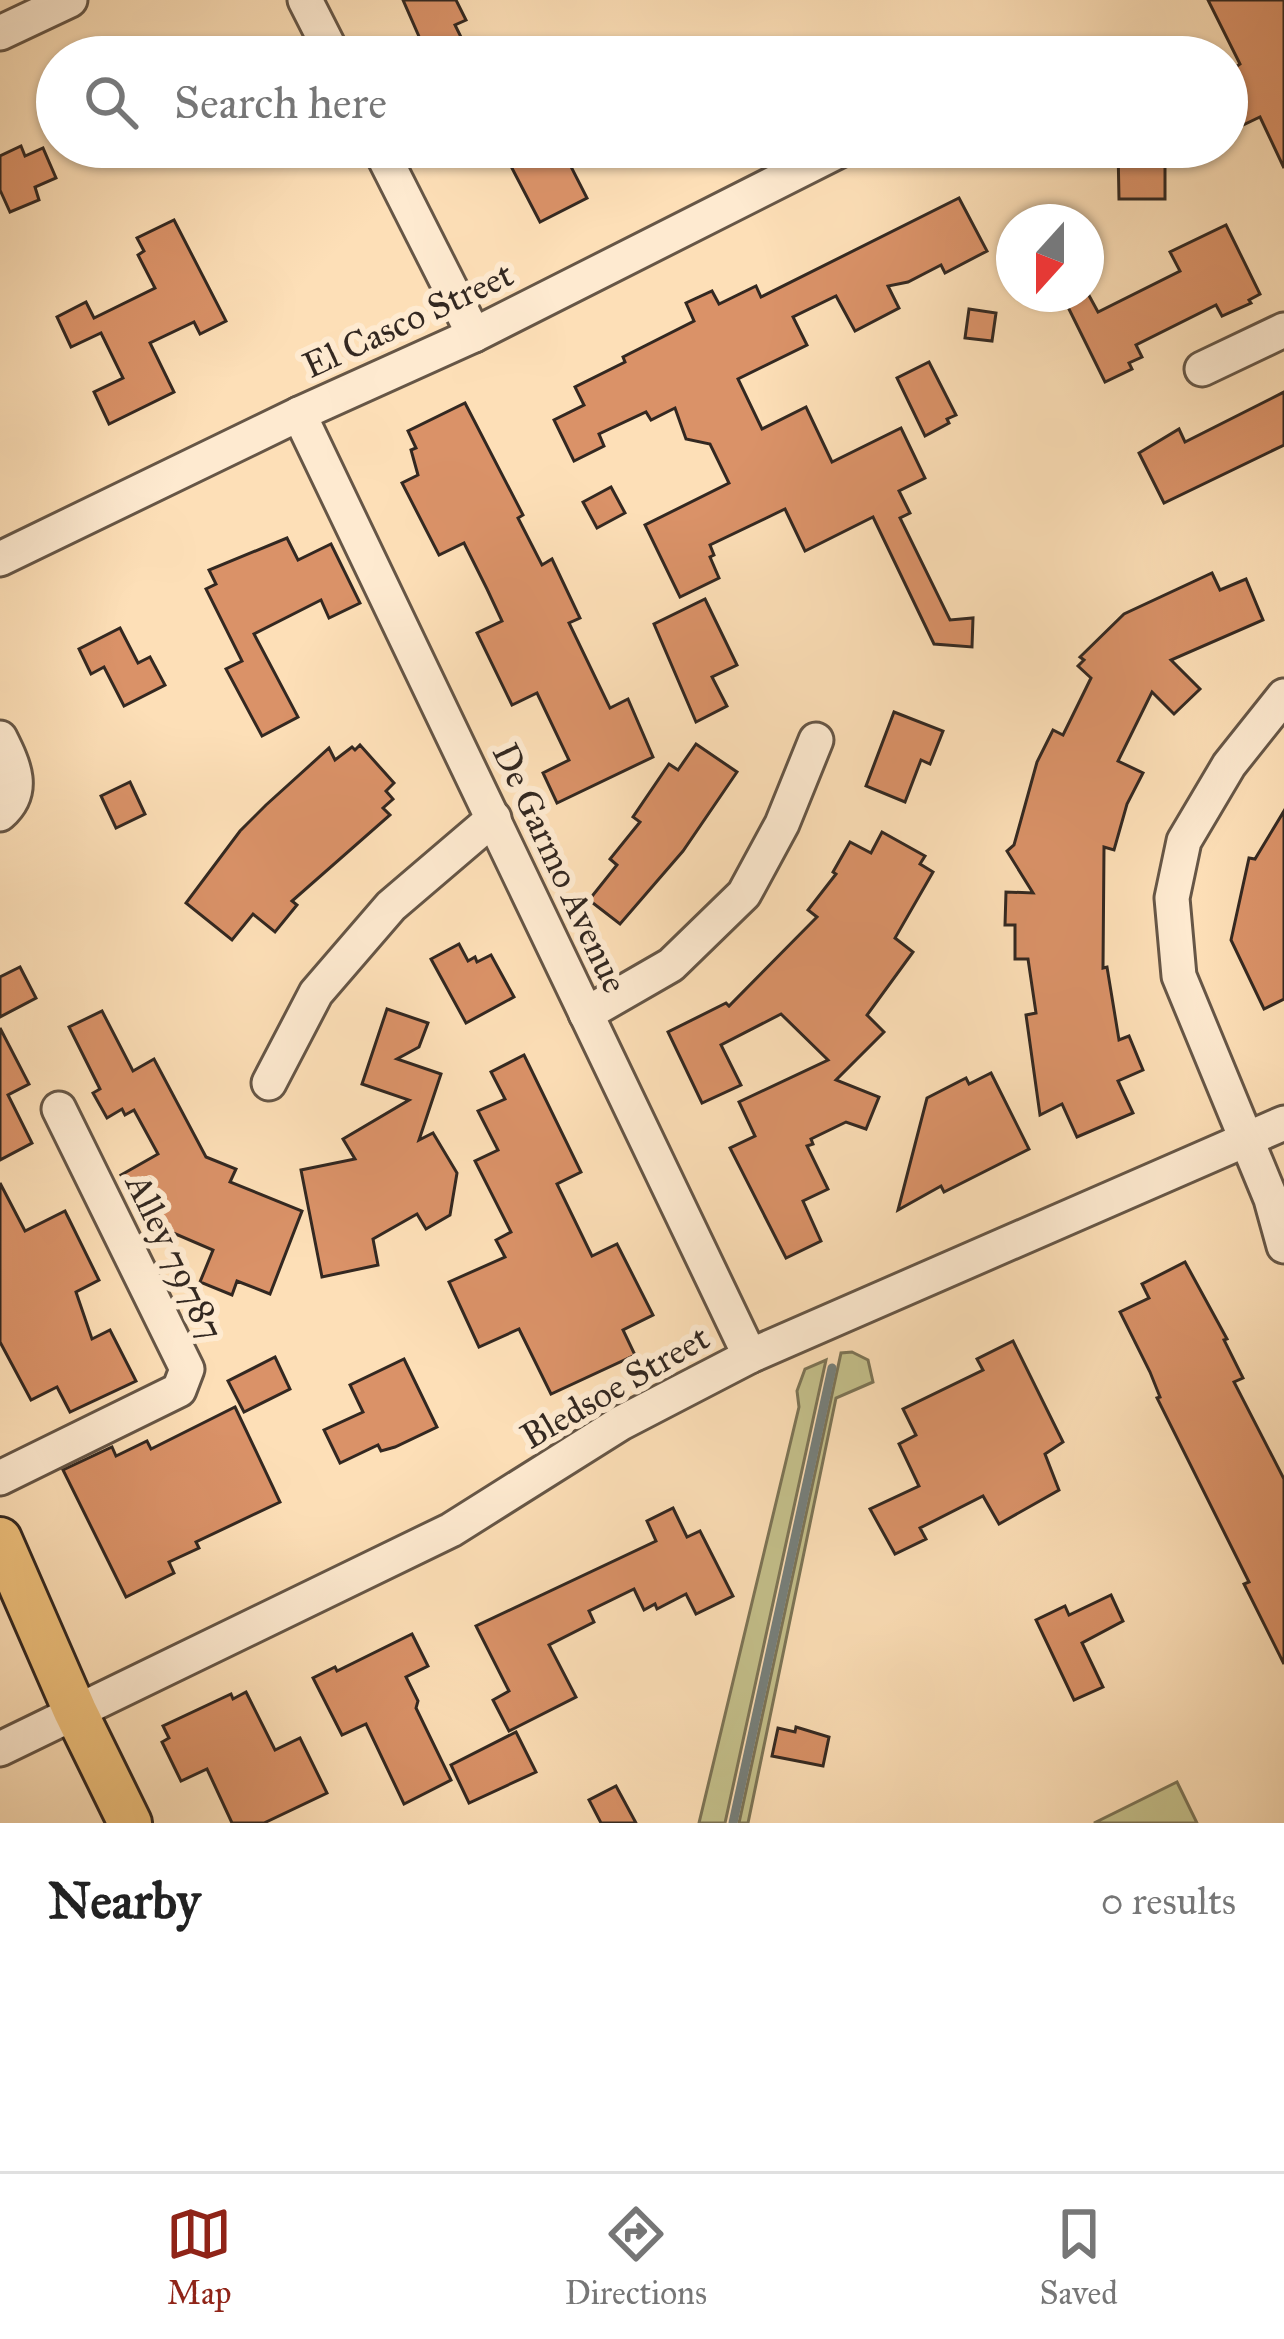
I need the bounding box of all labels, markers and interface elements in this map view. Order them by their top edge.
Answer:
search box [36,36,1248,168]
icon: search [78,69,144,135]
text: Search here [174,75,387,130]
north arrow [996,204,1104,312]
street label: El Casco Street [296,252,520,388]
street label: De Garmo Avenue [483,736,637,1000]
street label: Alley 79787 [115,1165,234,1347]
street label: Bledsoe Street [513,1315,717,1459]
text: Nearby [48,1870,200,1932]
text: 0 results [1101,1877,1236,1925]
tab: Map [166,2201,232,2313]
tab: Directions [565,2201,707,2313]
tab: Saved [1039,2201,1118,2313]

